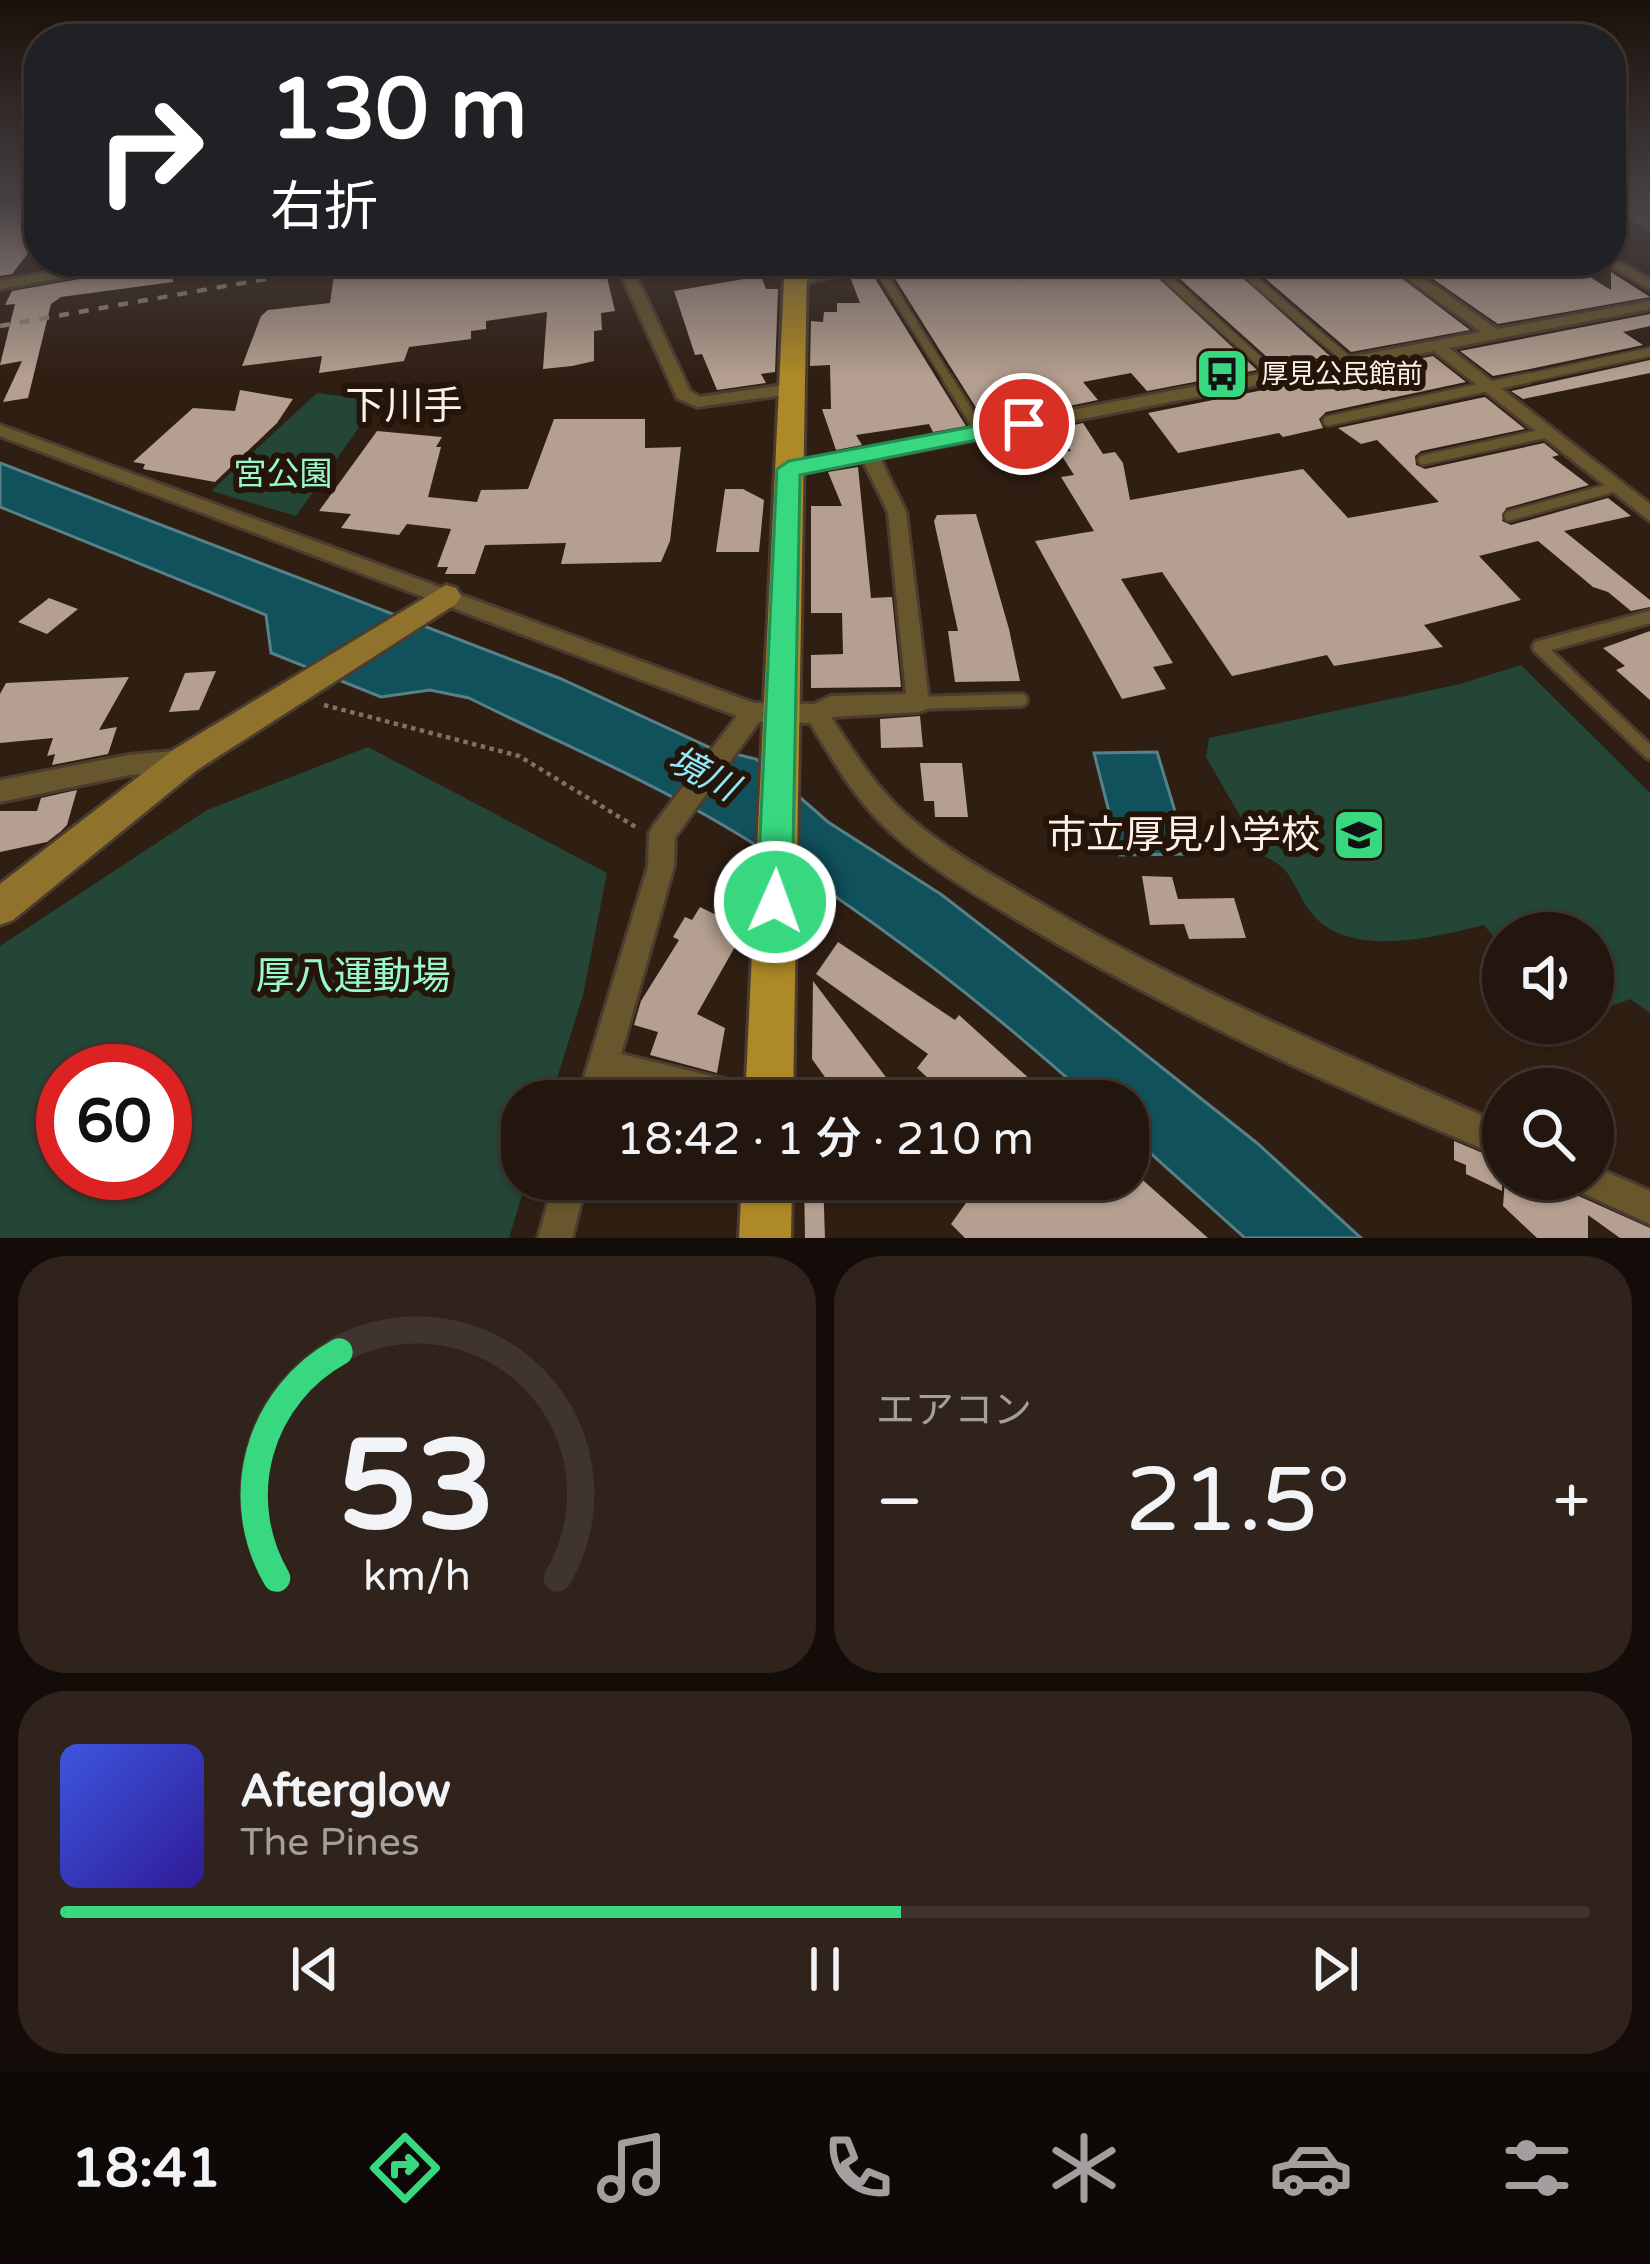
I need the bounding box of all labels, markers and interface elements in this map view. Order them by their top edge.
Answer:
text: 130 m [270,60,527,161]
icon: right [72,72,228,228]
text: 右折 [270,175,378,240]
bus stop icon: 厚見公民館前 [1194,346,1250,402]
place label: 厚見公民館前 [1261,358,1423,391]
pin [973,373,1075,475]
district label: 下川手 [345,383,463,430]
icon: arrive [991,391,1057,457]
park label: 宮公園 [234,455,333,494]
water label: 境川 [661,738,748,812]
school or university icon: 市立厚見小学校 [1331,807,1387,863]
place label: 市立厚見小学校 [1047,812,1320,859]
position arrow [712,839,838,965]
map controls [1482,912,1614,1200]
button: sound [1482,912,1614,1044]
park label: 厚八運動場 [255,953,451,1000]
speed limit sign: 60 [36,1044,192,1200]
button: search [1482,1068,1614,1200]
text: 18:42 · 1 分 · 210 m [616,1113,1034,1167]
text: エアコン [876,1387,1032,1434]
text: 53 [339,1412,495,1563]
text: 21.5° [1125,1447,1351,1556]
text: − [876,1462,923,1542]
text: + [1553,1462,1590,1542]
text: km/h [363,1550,471,1601]
text: Afterglow [240,1765,451,1819]
text: The Pines [240,1819,420,1866]
icon: previous [282,1936,348,2002]
icon: pause [792,1936,858,2002]
icon: next [1302,1936,1368,2002]
icon: directions [363,2126,447,2210]
icon: music [590,2126,674,2210]
icon: phone [816,2126,900,2210]
icon: climate [1042,2126,1126,2210]
icon: car [1269,2126,1353,2210]
icon: filters [1495,2126,1579,2210]
text: 18:41 [71,2136,221,2201]

